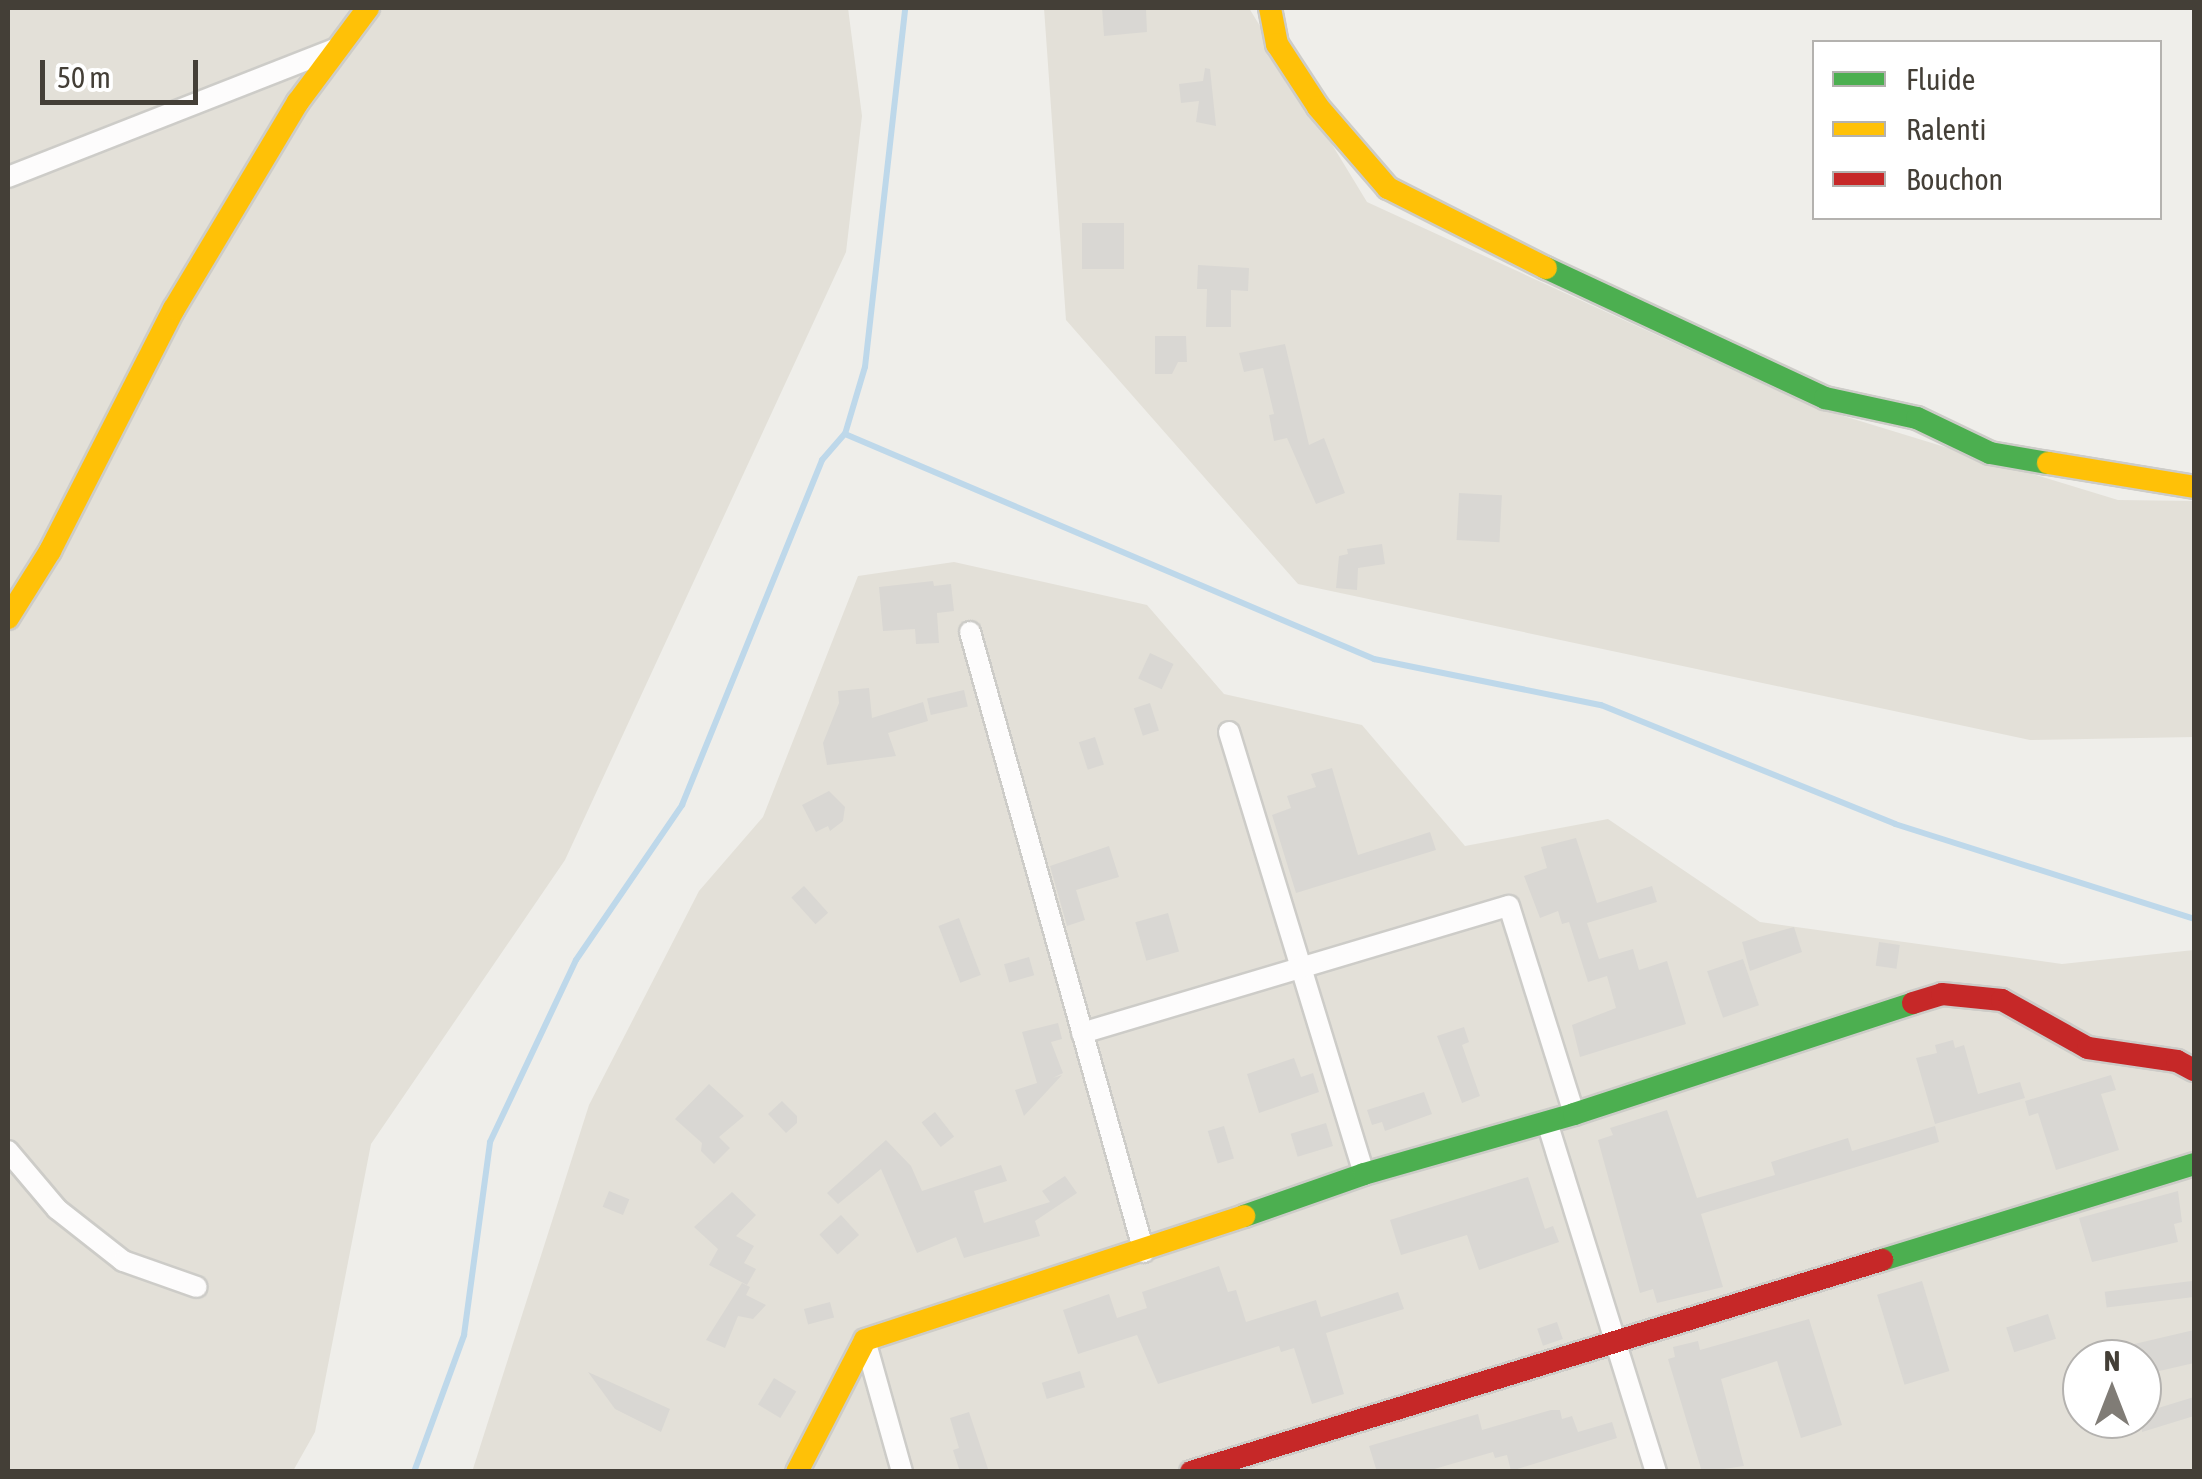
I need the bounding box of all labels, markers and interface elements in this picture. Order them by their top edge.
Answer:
scale bar [45,40,202,102]
legend [1812,40,2162,220]
text: 50 m [57,60,111,94]
text: Fluide [1906,62,1975,96]
text: Ralenti [1906,112,1986,146]
text: Bouchon [1906,162,2003,196]
north arrow [2062,1339,2162,1439]
text: N [2104,1345,2120,1377]

